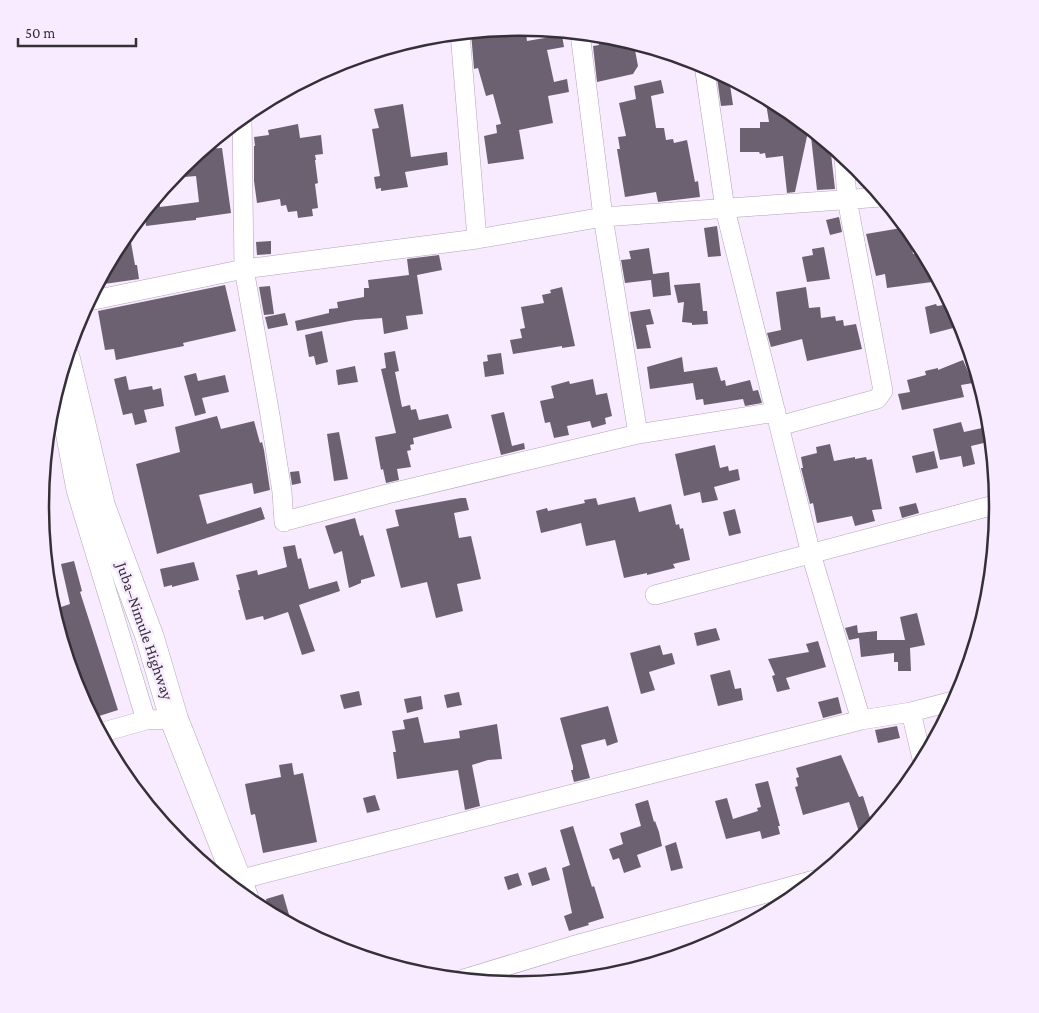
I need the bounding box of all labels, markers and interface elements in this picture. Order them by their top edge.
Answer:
scale bar [18,15,135,47]
text: 50 m [25,25,55,41]
street label: Juba–Nimule Highway [112,558,177,703]

